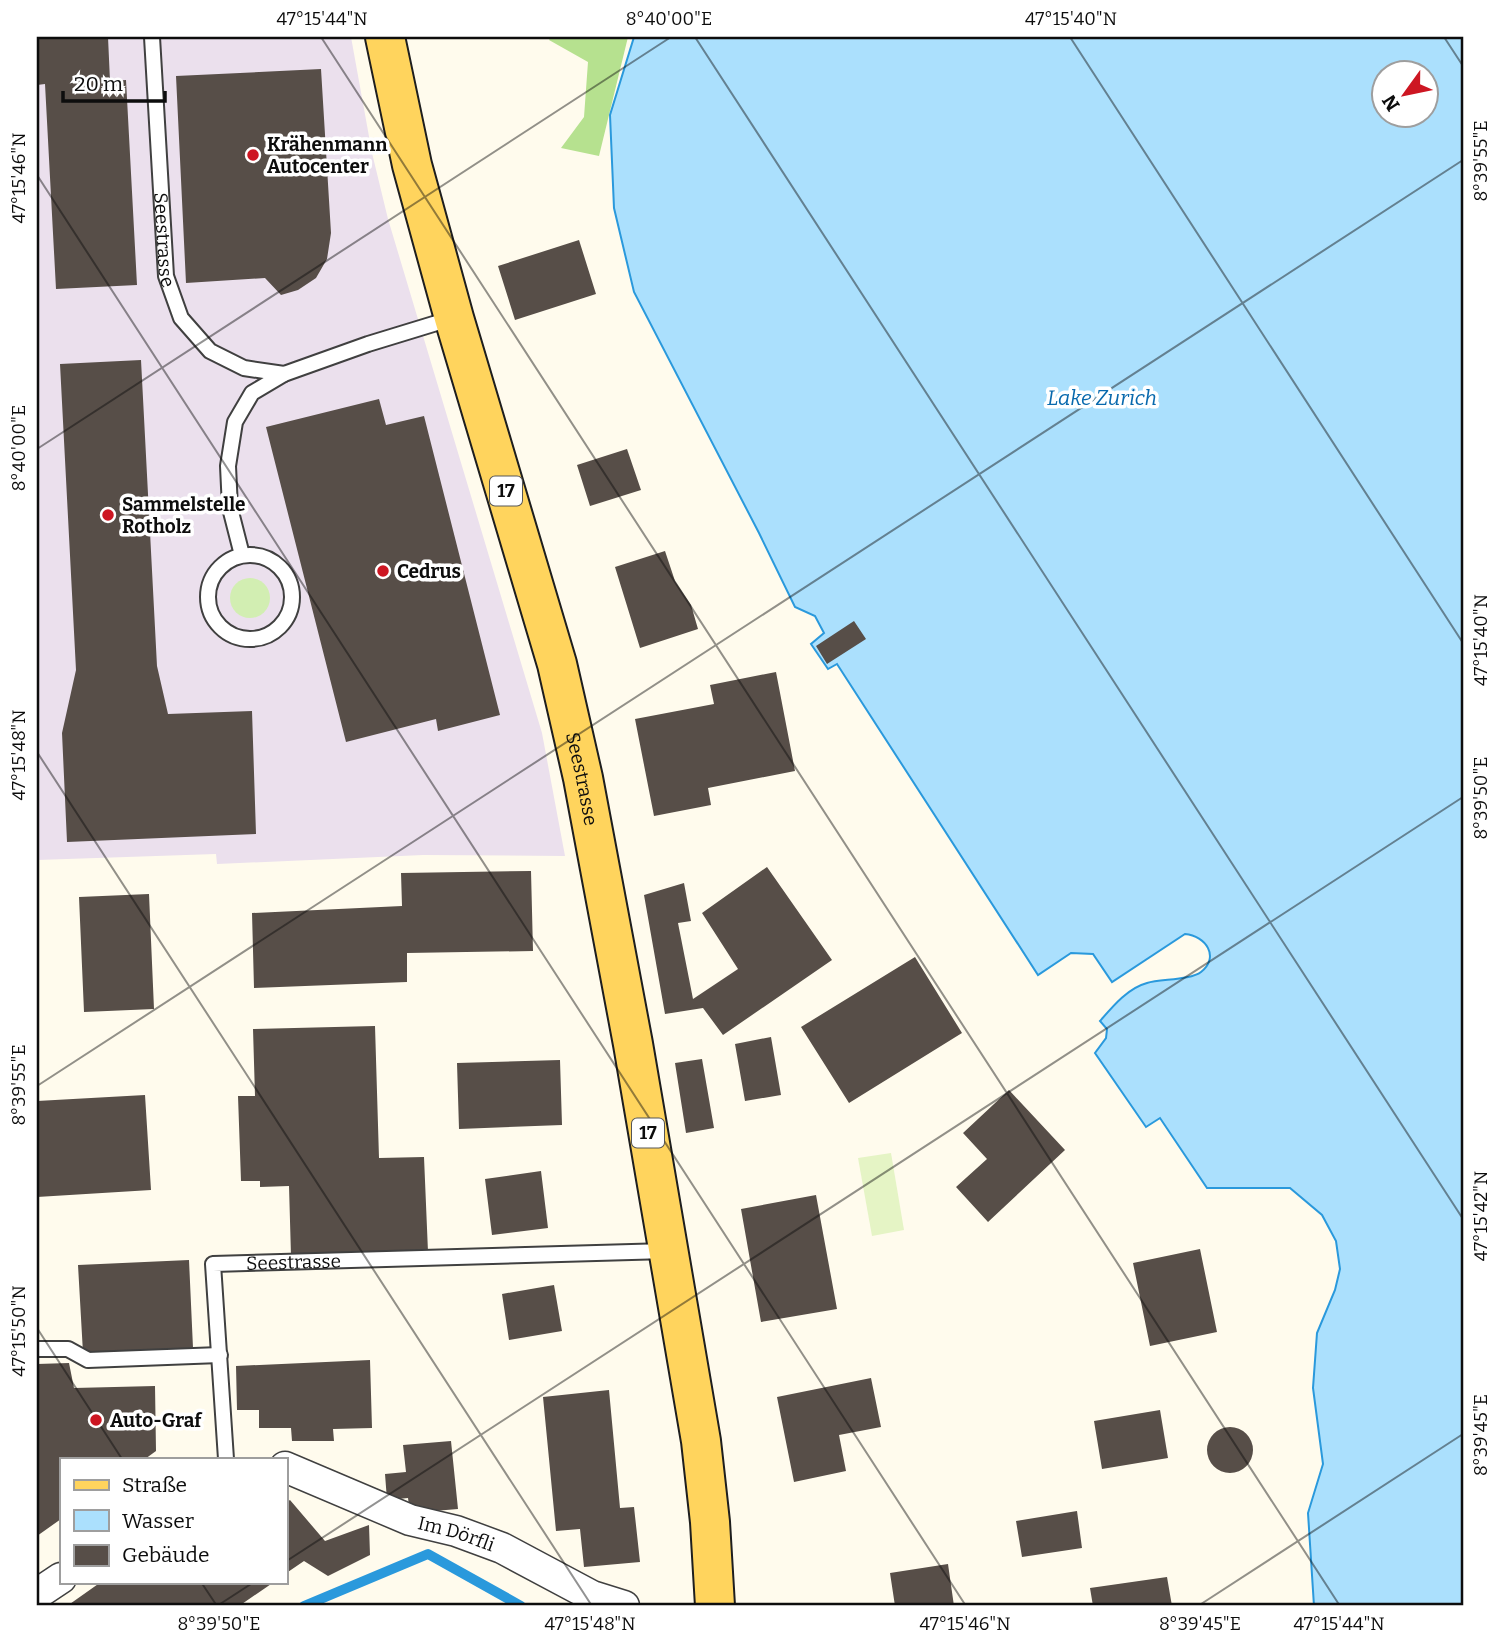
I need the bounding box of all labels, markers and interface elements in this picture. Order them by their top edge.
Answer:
text: 47°15'44"N [276,8,368,30]
text: 8°40'00"E [626,8,712,30]
text: 47°15'40"N [1025,8,1117,30]
scale bar [63,60,164,104]
north arrow [1370,60,1440,130]
text: 20 m [74,71,123,97]
text: N [1377,90,1405,115]
text: 8°39'55"E [1470,120,1492,202]
text: 47°15'46"N [8,132,30,224]
place label: Krähenmann Autocenter [267,133,388,178]
marker: Krähenmann Autocenter [245,147,261,163]
street label: Seestrasse [150,192,181,290]
water label: Lake Zurich [1047,385,1157,411]
text: 8°40'00"E [8,405,30,491]
road number: 17 [490,476,522,505]
place label: Sammelstelle Rotholz [122,493,246,538]
marker: Sammelstelle Rotholz [100,507,116,523]
place label: Cedrus [397,560,461,583]
marker: Cedrus [375,563,391,579]
text: 47°15'40"N [1470,594,1492,686]
text: 47°15'48"N [8,709,30,801]
street label: Seestrasse [561,730,603,827]
text: 8°39'50"E [1470,756,1492,840]
text: 8°39'55"E [8,1044,30,1126]
road number: 17 [632,1118,664,1148]
text: 47°15'42"N [1470,1171,1492,1261]
street label: Seestrasse [246,1249,341,1275]
text: 47°15'50"N [8,1285,30,1377]
text: 8°39'45"E [1470,1394,1492,1476]
place label: Auto-Graf [110,1409,203,1432]
marker: Auto-Graf [88,1412,104,1428]
legend [60,1458,287,1584]
text: Straße [122,1472,187,1498]
text: Wasser [122,1508,194,1534]
street label: Im Dörfli [416,1511,498,1556]
text: Gebäude [122,1542,210,1568]
text: 8°39'50"E [177,1613,261,1635]
text: 47°15'48"N [544,1613,636,1635]
text: 47°15'46"N [919,1613,1011,1635]
text: 8°39'45"E [1159,1613,1241,1635]
text: 47°15'44"N [1293,1613,1385,1635]

